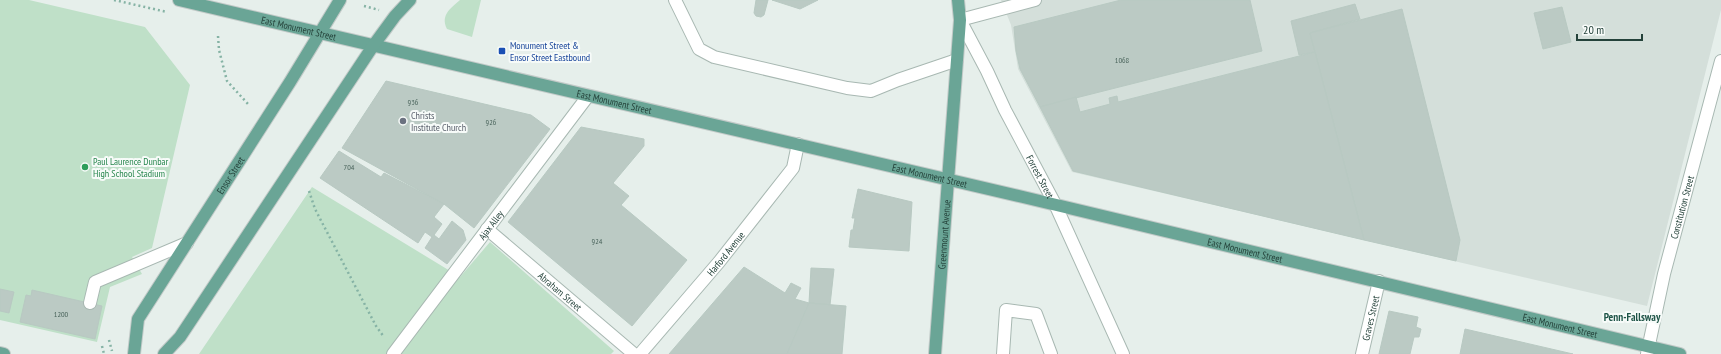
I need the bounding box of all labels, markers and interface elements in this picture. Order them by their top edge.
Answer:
street label: East Monument Street [260,13,338,43]
scale bar [1577,16,1642,42]
text: 20 m [1583,22,1604,37]
place label: Monument Street & Ensor Street Eastbound [510,39,590,64]
marker: Monument Street & Ensor Street Eastbound [497,46,507,56]
house number: 1068 [1115,55,1130,65]
street label: East Monument Street [575,87,653,117]
house number: 936 [408,97,419,107]
place label: Christs Institute Church [411,109,466,134]
marker: Christs Institute Church [398,116,408,126]
house number: 926 [486,117,497,127]
street label: Forrest Street [1024,153,1057,201]
street label: Ensor Street [213,154,247,196]
place label: Paul Laurence Dunbar High School Stadium [93,155,169,180]
street label: East Monument Street [891,160,969,190]
marker: Paul Laurence Dunbar High School Stadium [80,162,90,172]
house number: 704 [344,162,355,172]
street label: Constitution Street [1667,174,1697,240]
street label: Greenmount Avenue [935,199,953,270]
street label: Ajax Alley [475,207,506,242]
street label: Harford Avenue [704,229,747,278]
street label: East Monument Street [1206,235,1284,265]
house number: 924 [592,236,603,246]
street label: Abraham Street [536,269,585,314]
street label: Graves Street [1359,294,1382,342]
house number: 1200 [54,309,69,319]
street label: East Monument Street [1521,310,1599,341]
district label: Penn-Fallsway [1604,310,1661,324]

